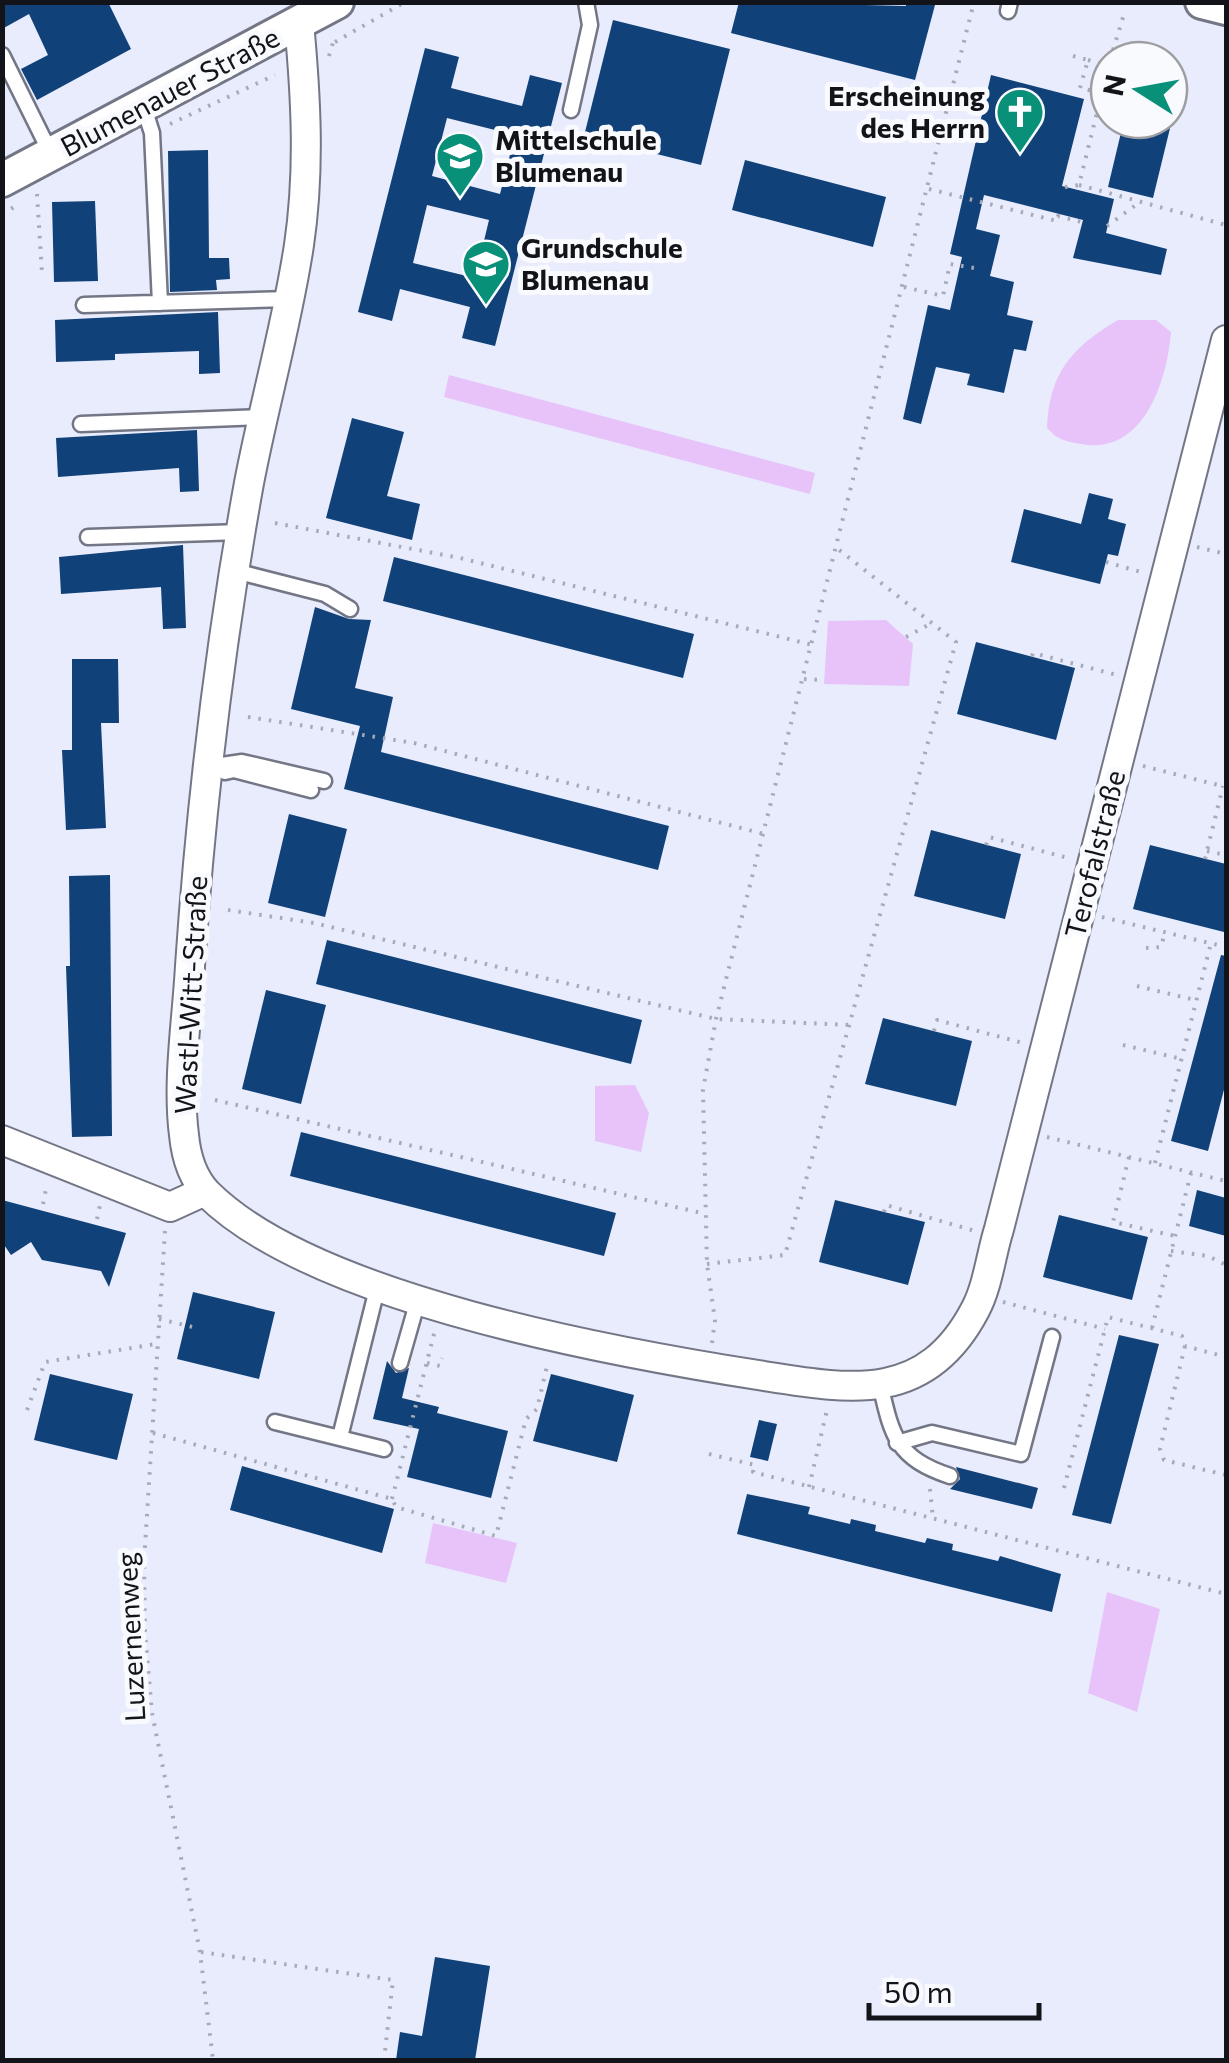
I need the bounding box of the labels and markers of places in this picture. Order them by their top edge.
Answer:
place label: Erscheinung des Herrn [828,78,985,144]
church icon: Erscheinung des Herrn [994,86,1046,154]
place label: Mittelschule Blumenau [495,122,657,188]
school or university icon: Mittelschule Blumenau [434,130,486,198]
place label: Grundschule Blumenau [521,230,683,296]
school or university icon: Grundschule Blumenau [460,238,512,306]

